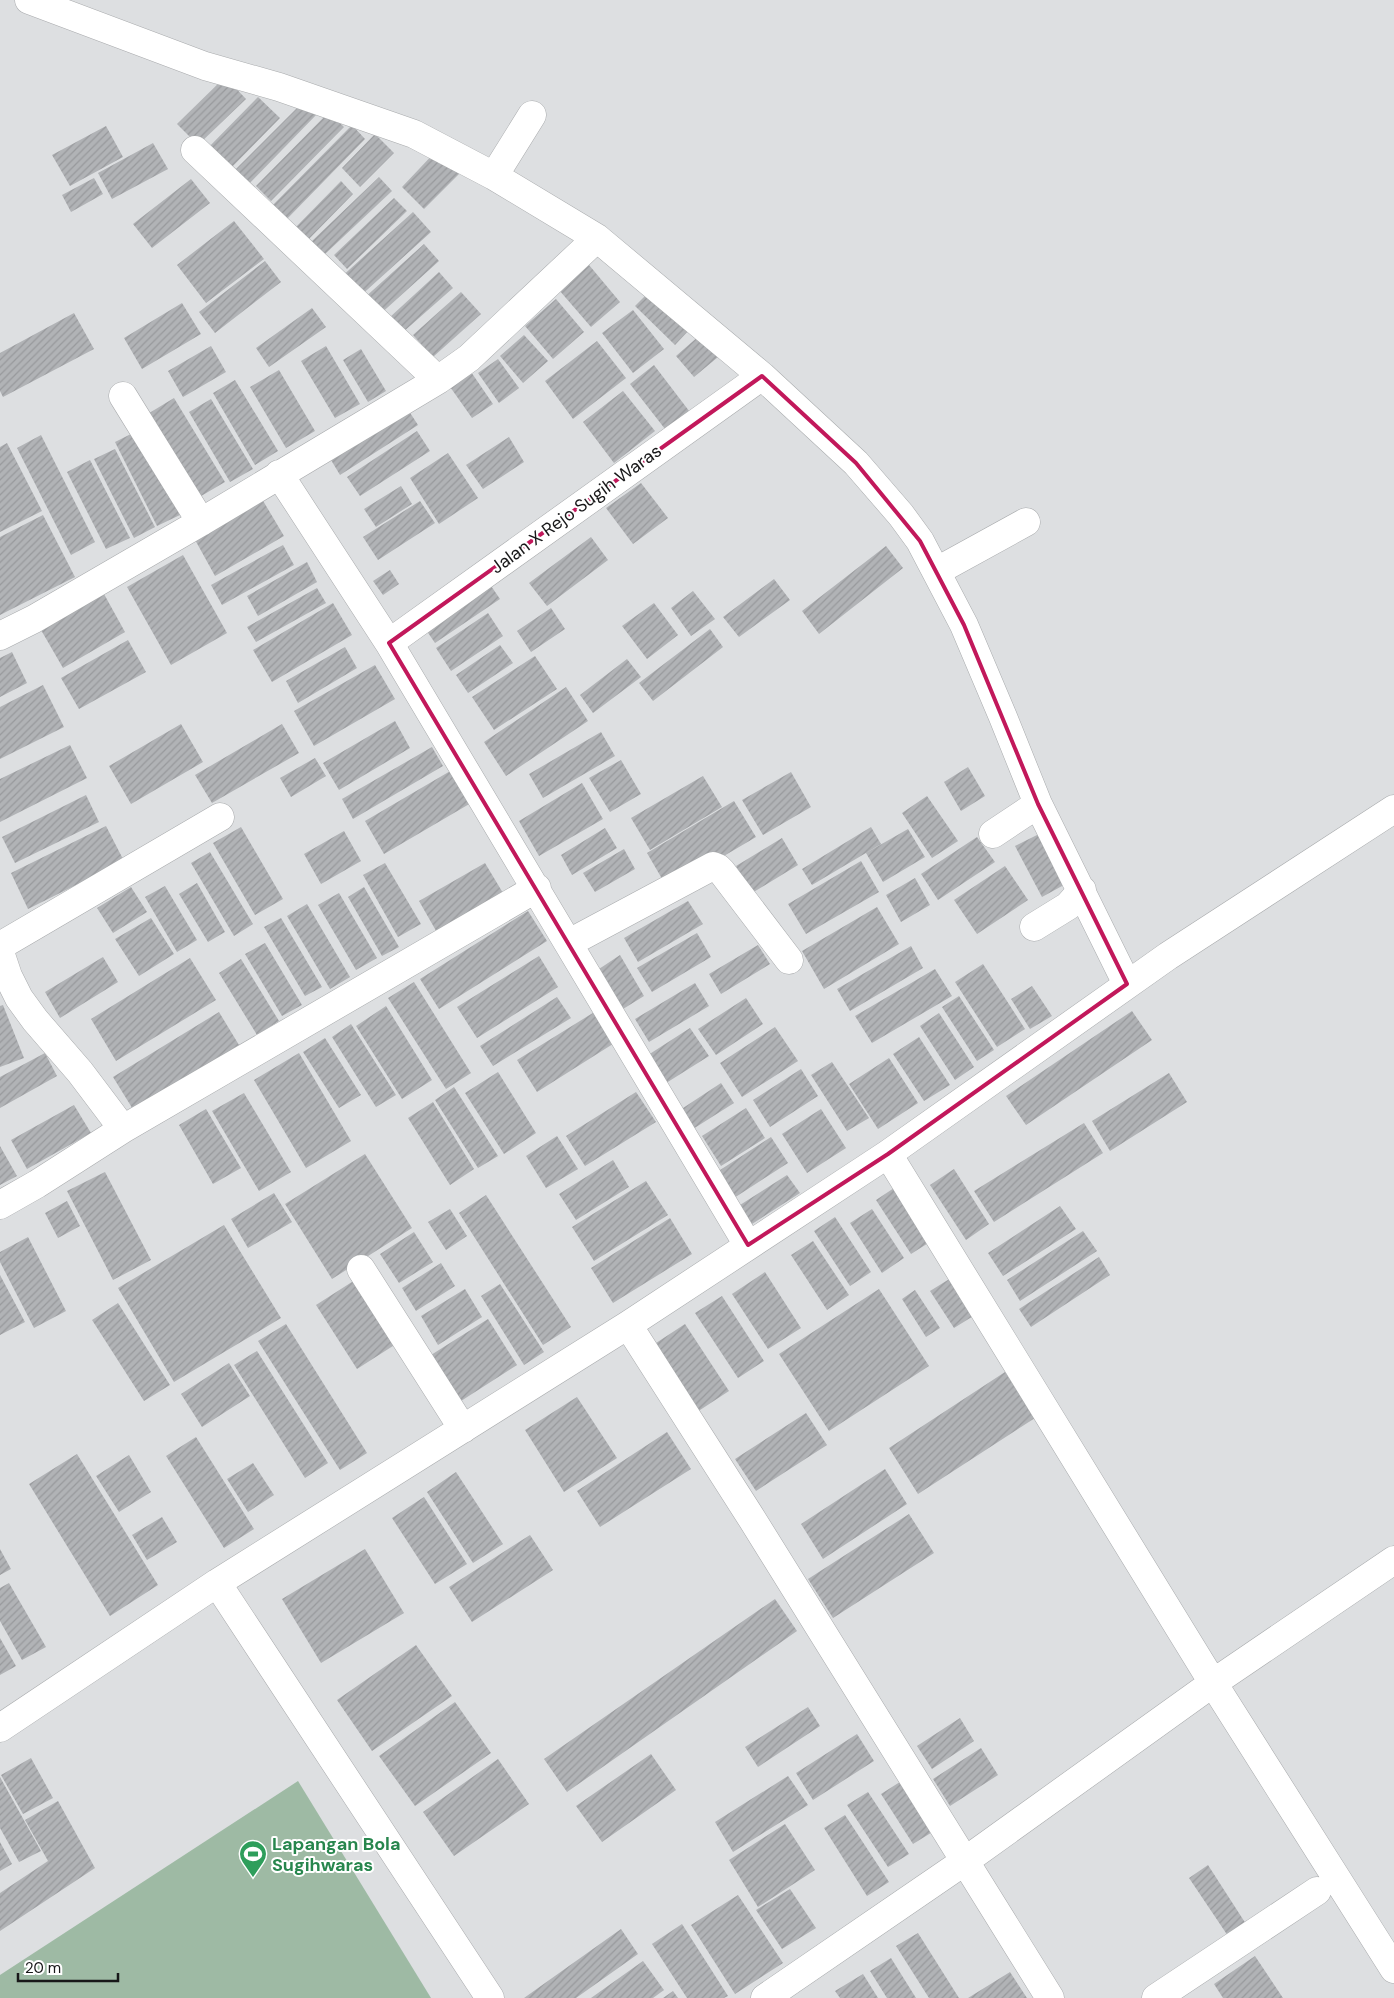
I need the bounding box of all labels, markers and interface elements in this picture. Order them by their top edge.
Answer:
street label: Jalan X Rejo Sugih Waras [486,439,666,579]
place label: Lapangan Bola Sugihwaras [272,1832,400,1877]
sports icon: Lapangan Bola Sugihwaras [238,1839,268,1878]
scale bar [18,1950,118,1982]
text: 20 m [25,1958,61,1978]

